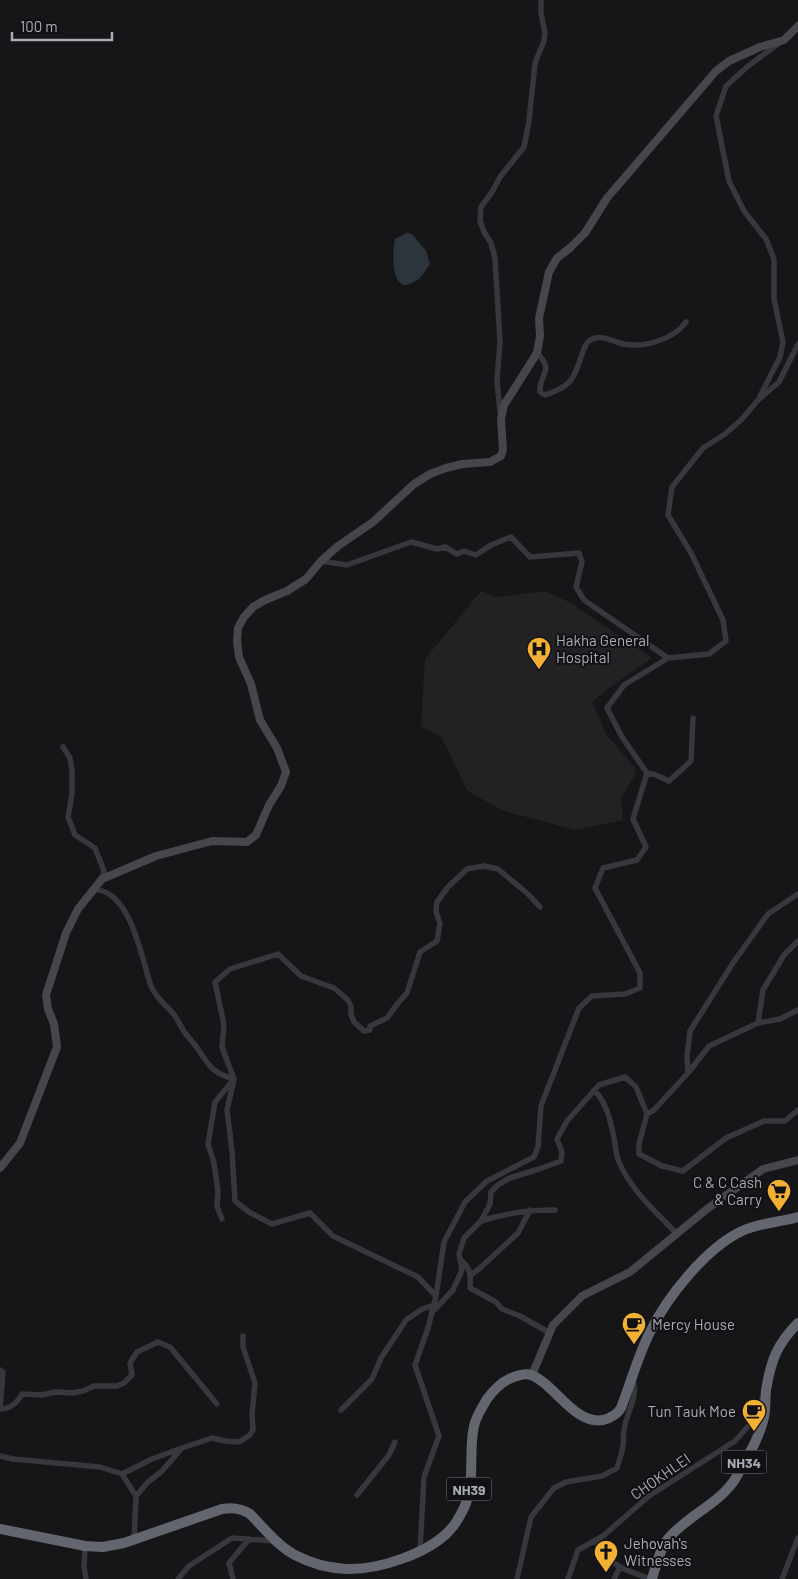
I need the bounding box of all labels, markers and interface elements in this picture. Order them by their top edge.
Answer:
scale bar [12,10,112,42]
text: 100 m [20,17,58,35]
place label: Hakha General Hospital [556,631,649,666]
hospital icon: Hakha General Hospital [526,636,552,670]
place label: C & C Cash & Carry [693,1173,762,1208]
supermarket icon: C & C Cash & Carry [766,1178,792,1212]
cafe icon: Mercy House [621,1311,647,1345]
place label: Mercy House [652,1315,735,1333]
cafe icon: Tun Tauk Moe [741,1398,767,1432]
place label: Tun Tauk Moe [648,1402,736,1420]
street label: CHOKHLEI [627,1449,693,1503]
road number: NH34 [722,1450,766,1474]
road number: NH39 [446,1478,492,1500]
place label: Jehovah's Witnesses [624,1534,692,1569]
church icon: Jehovah's Witnesses [593,1539,619,1573]

